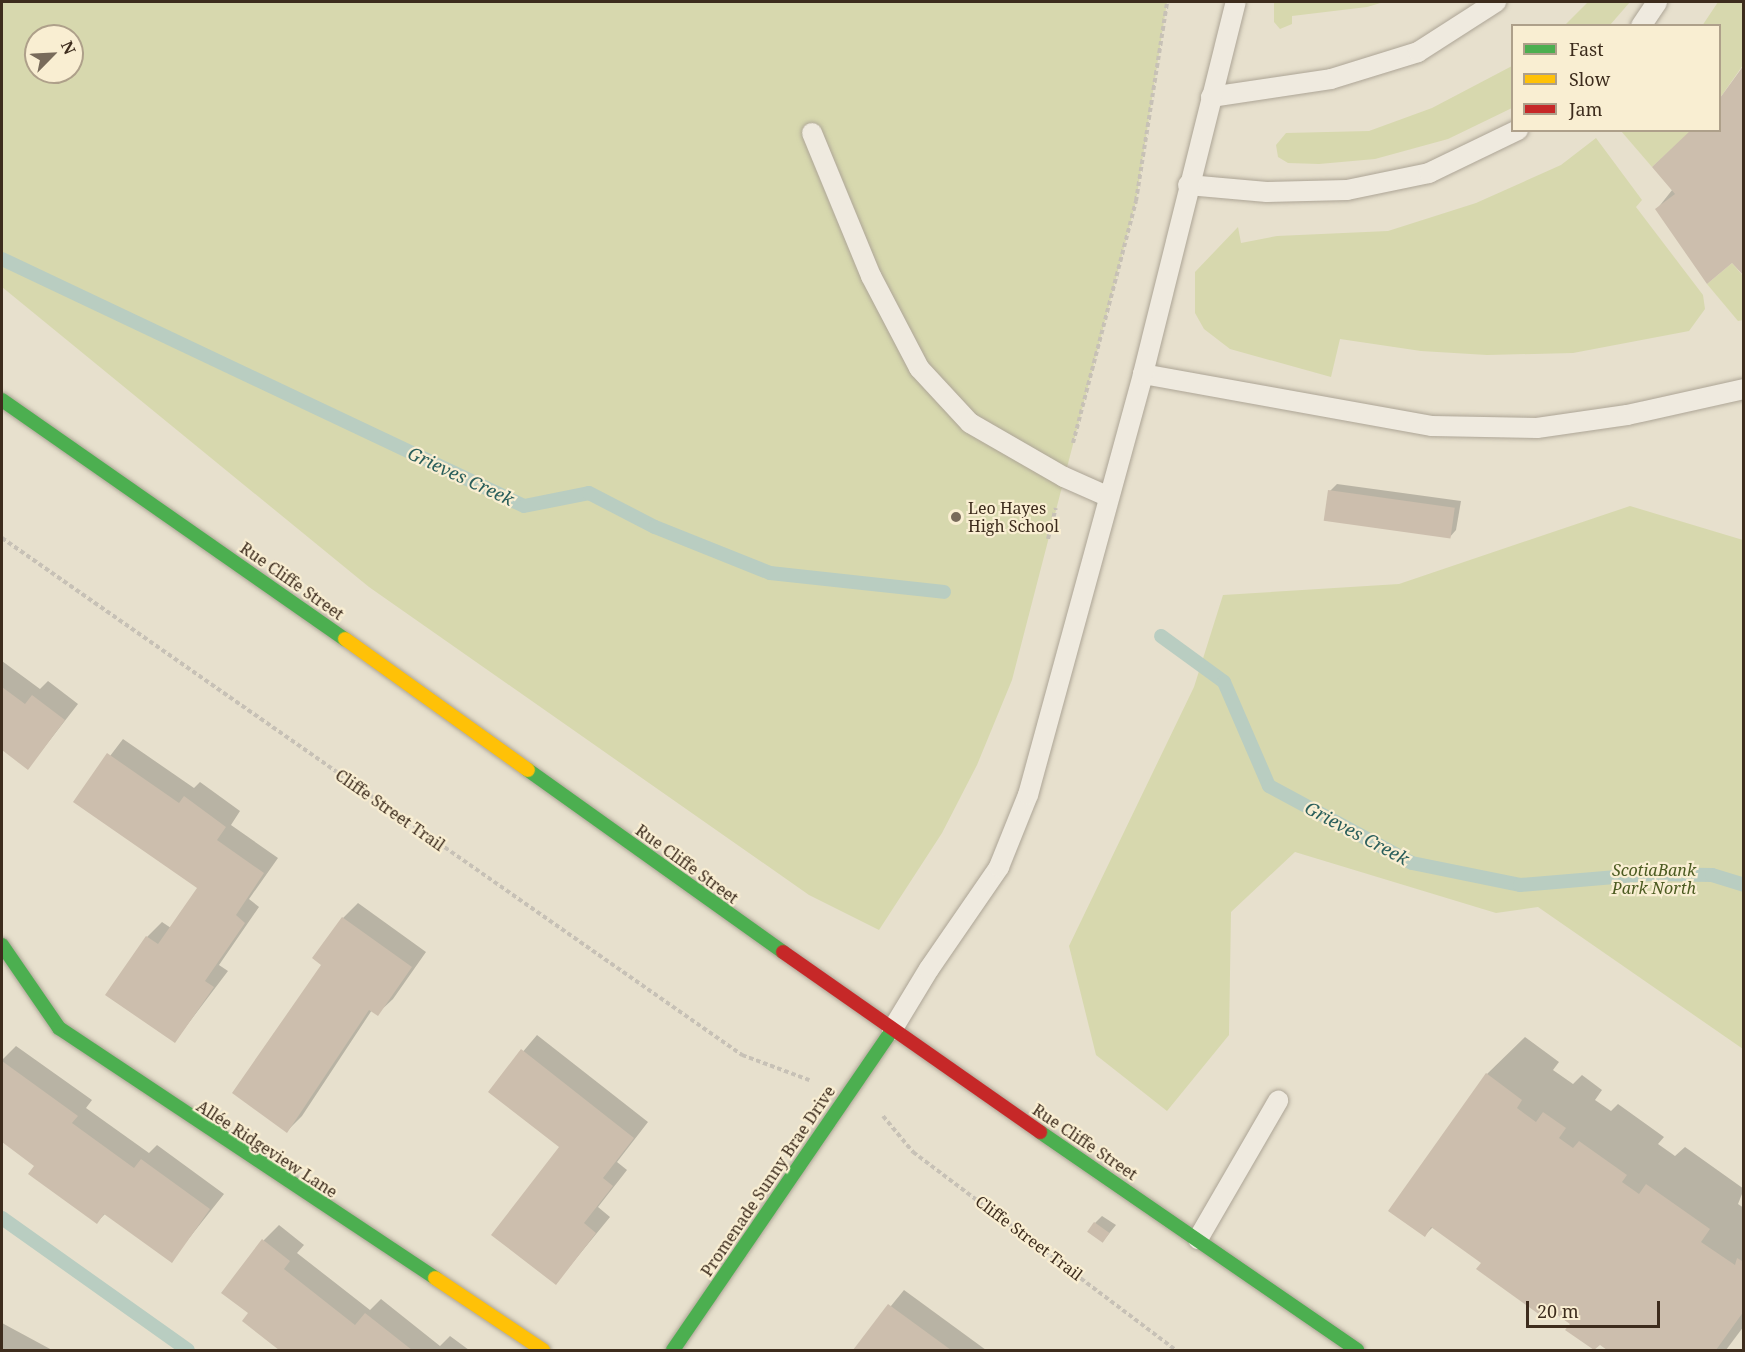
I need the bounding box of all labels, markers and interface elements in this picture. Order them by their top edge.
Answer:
north arrow [24,24,84,84]
legend [1511,24,1721,132]
text: N [56,37,81,58]
text: Fast [1569,37,1604,61]
text: Slow [1569,67,1610,91]
text: Jam [1569,97,1603,121]
water label: Grieves Creek [405,442,517,510]
place label: Leo Hayes High School [968,498,1059,536]
marker: Leo Hayes High School [949,510,963,524]
street label: Rue Cliffe Street [237,538,347,624]
street label: Cliffe Street Trail [332,765,448,855]
water label: Grieves Creek [1301,797,1413,869]
street label: Rue Cliffe Street [632,820,742,908]
park label: ScotiaBank Park North [1612,860,1696,898]
street label: Promenade Sunny Brae Drive [697,1082,839,1280]
street label: Allée Ridgeview Lane [193,1096,341,1202]
street label: Rue Cliffe Street [1029,1100,1141,1184]
street label: Cliffe Street Trail [972,1192,1086,1284]
scale bar [1529,1289,1662,1327]
text: 20 m [1537,1299,1579,1323]

